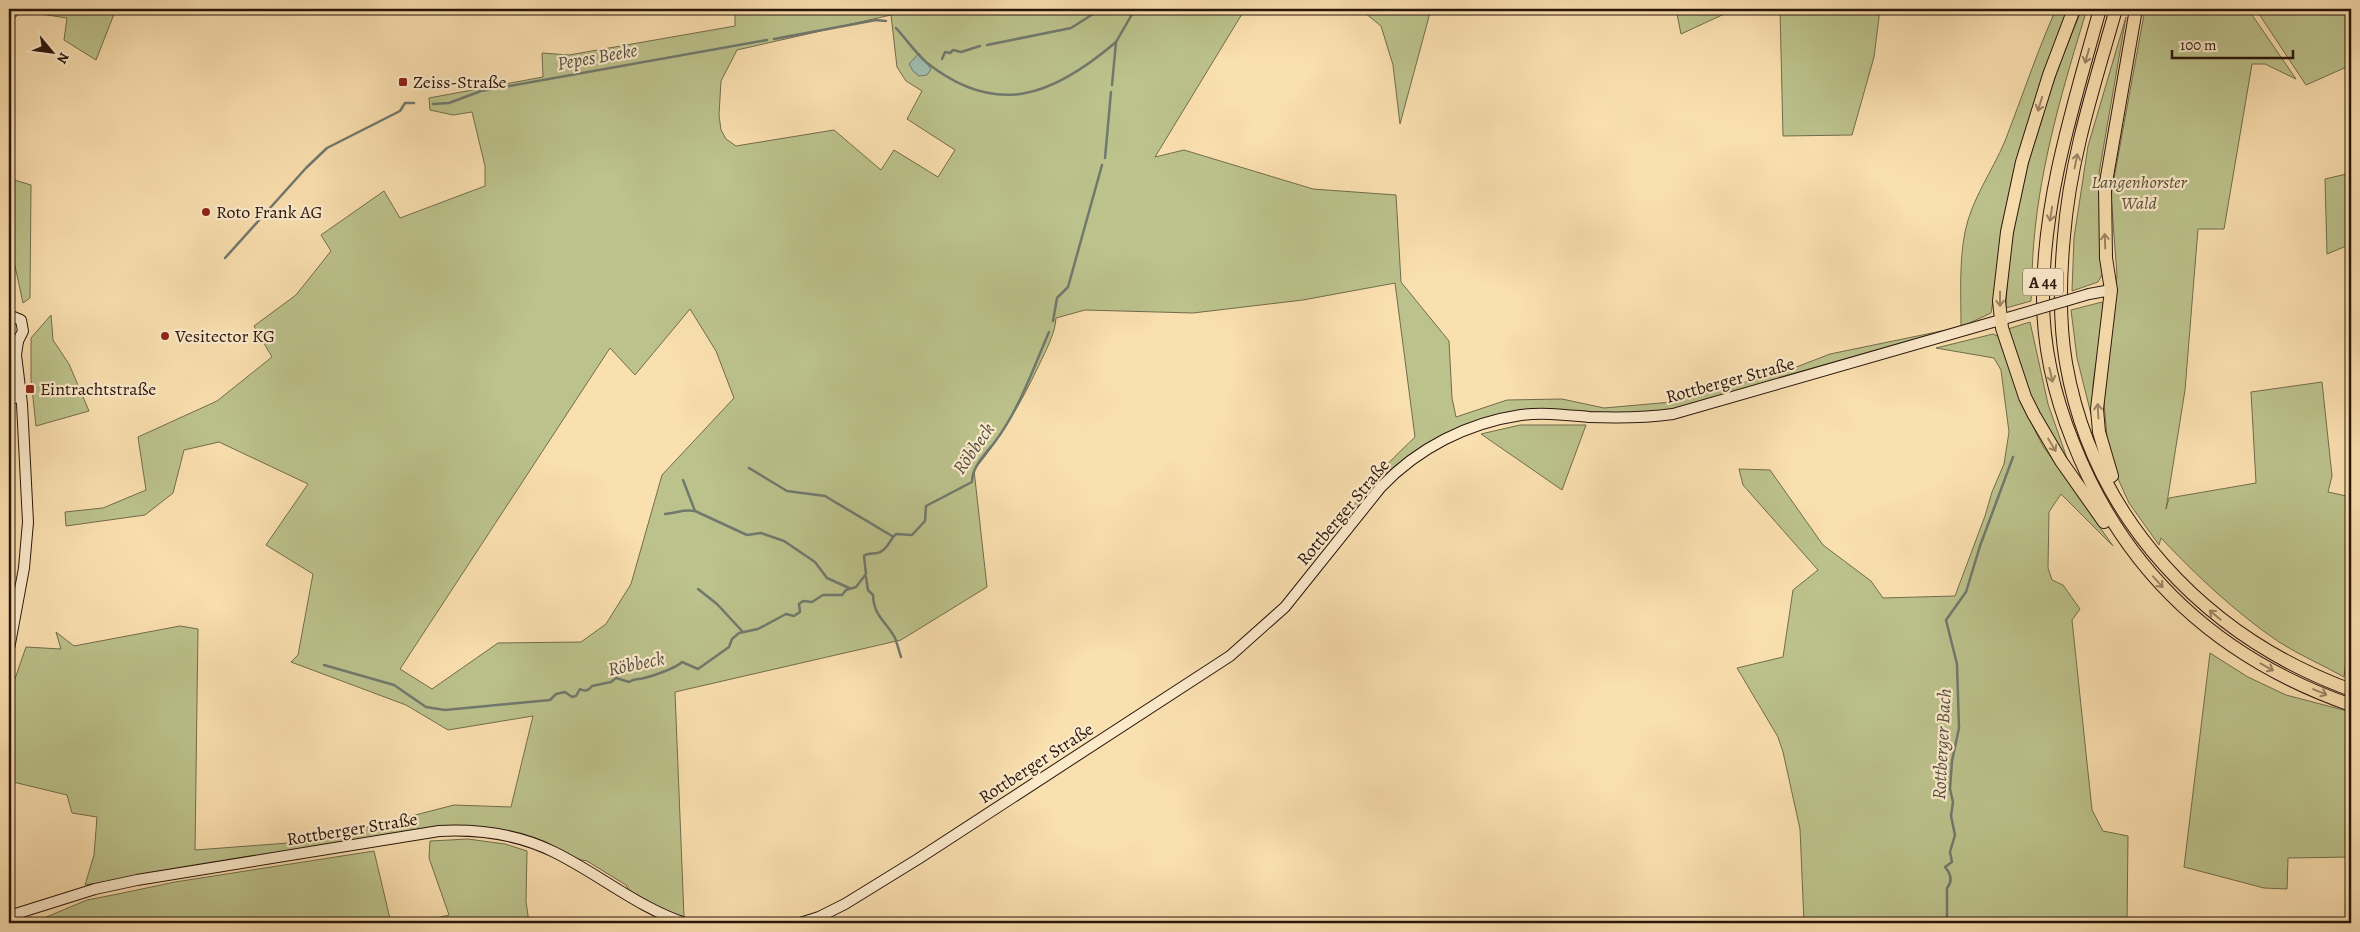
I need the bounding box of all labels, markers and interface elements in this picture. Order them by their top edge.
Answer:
north arrow [28,28,78,78]
scale bar [2172,28,2294,60]
text: 100 m [2180,35,2217,55]
water label: Pepes Beeke [555,37,639,77]
one-way arrow [2082,47,2091,63]
text: N [52,49,74,67]
place label: Zeiss-Straße [413,70,507,94]
marker: Zeiss-Straße [397,76,409,88]
one-way arrow [2035,96,2045,112]
one-way arrow [2072,154,2081,170]
park label: Langenhorster Wald [2091,170,2187,215]
place label: Roto Frank AG [216,200,323,224]
marker: Roto Frank AG [200,206,212,218]
one-way arrow [2045,206,2055,222]
one-way arrow [2100,234,2110,250]
road number: A 44 [2023,268,2063,296]
one-way arrow [1995,291,2004,307]
place label: Vesitector KG [174,324,275,348]
marker: Vesitector KG [159,330,171,342]
street label: Rottberger Straße [1663,351,1797,409]
one-way arrow [2047,367,2057,383]
place label: Eintrachtstraße [40,377,156,401]
marker: Eintrachtstraße [24,383,36,395]
one-way arrow [2093,404,2102,420]
water label: Röbbeck [947,418,1001,479]
one-way arrow [2047,437,2057,451]
street label: Rottberger Straße [1291,454,1395,570]
one-way arrow [2152,575,2163,588]
one-way arrow [2209,609,2222,620]
water label: Röbbeck [605,645,667,683]
one-way arrow [2259,663,2274,672]
water label: Rottberger Bach [1926,688,1958,800]
one-way arrow [2312,688,2327,698]
street label: Rottberger Straße [974,717,1098,809]
street label: Rottberger Straße [285,807,419,851]

